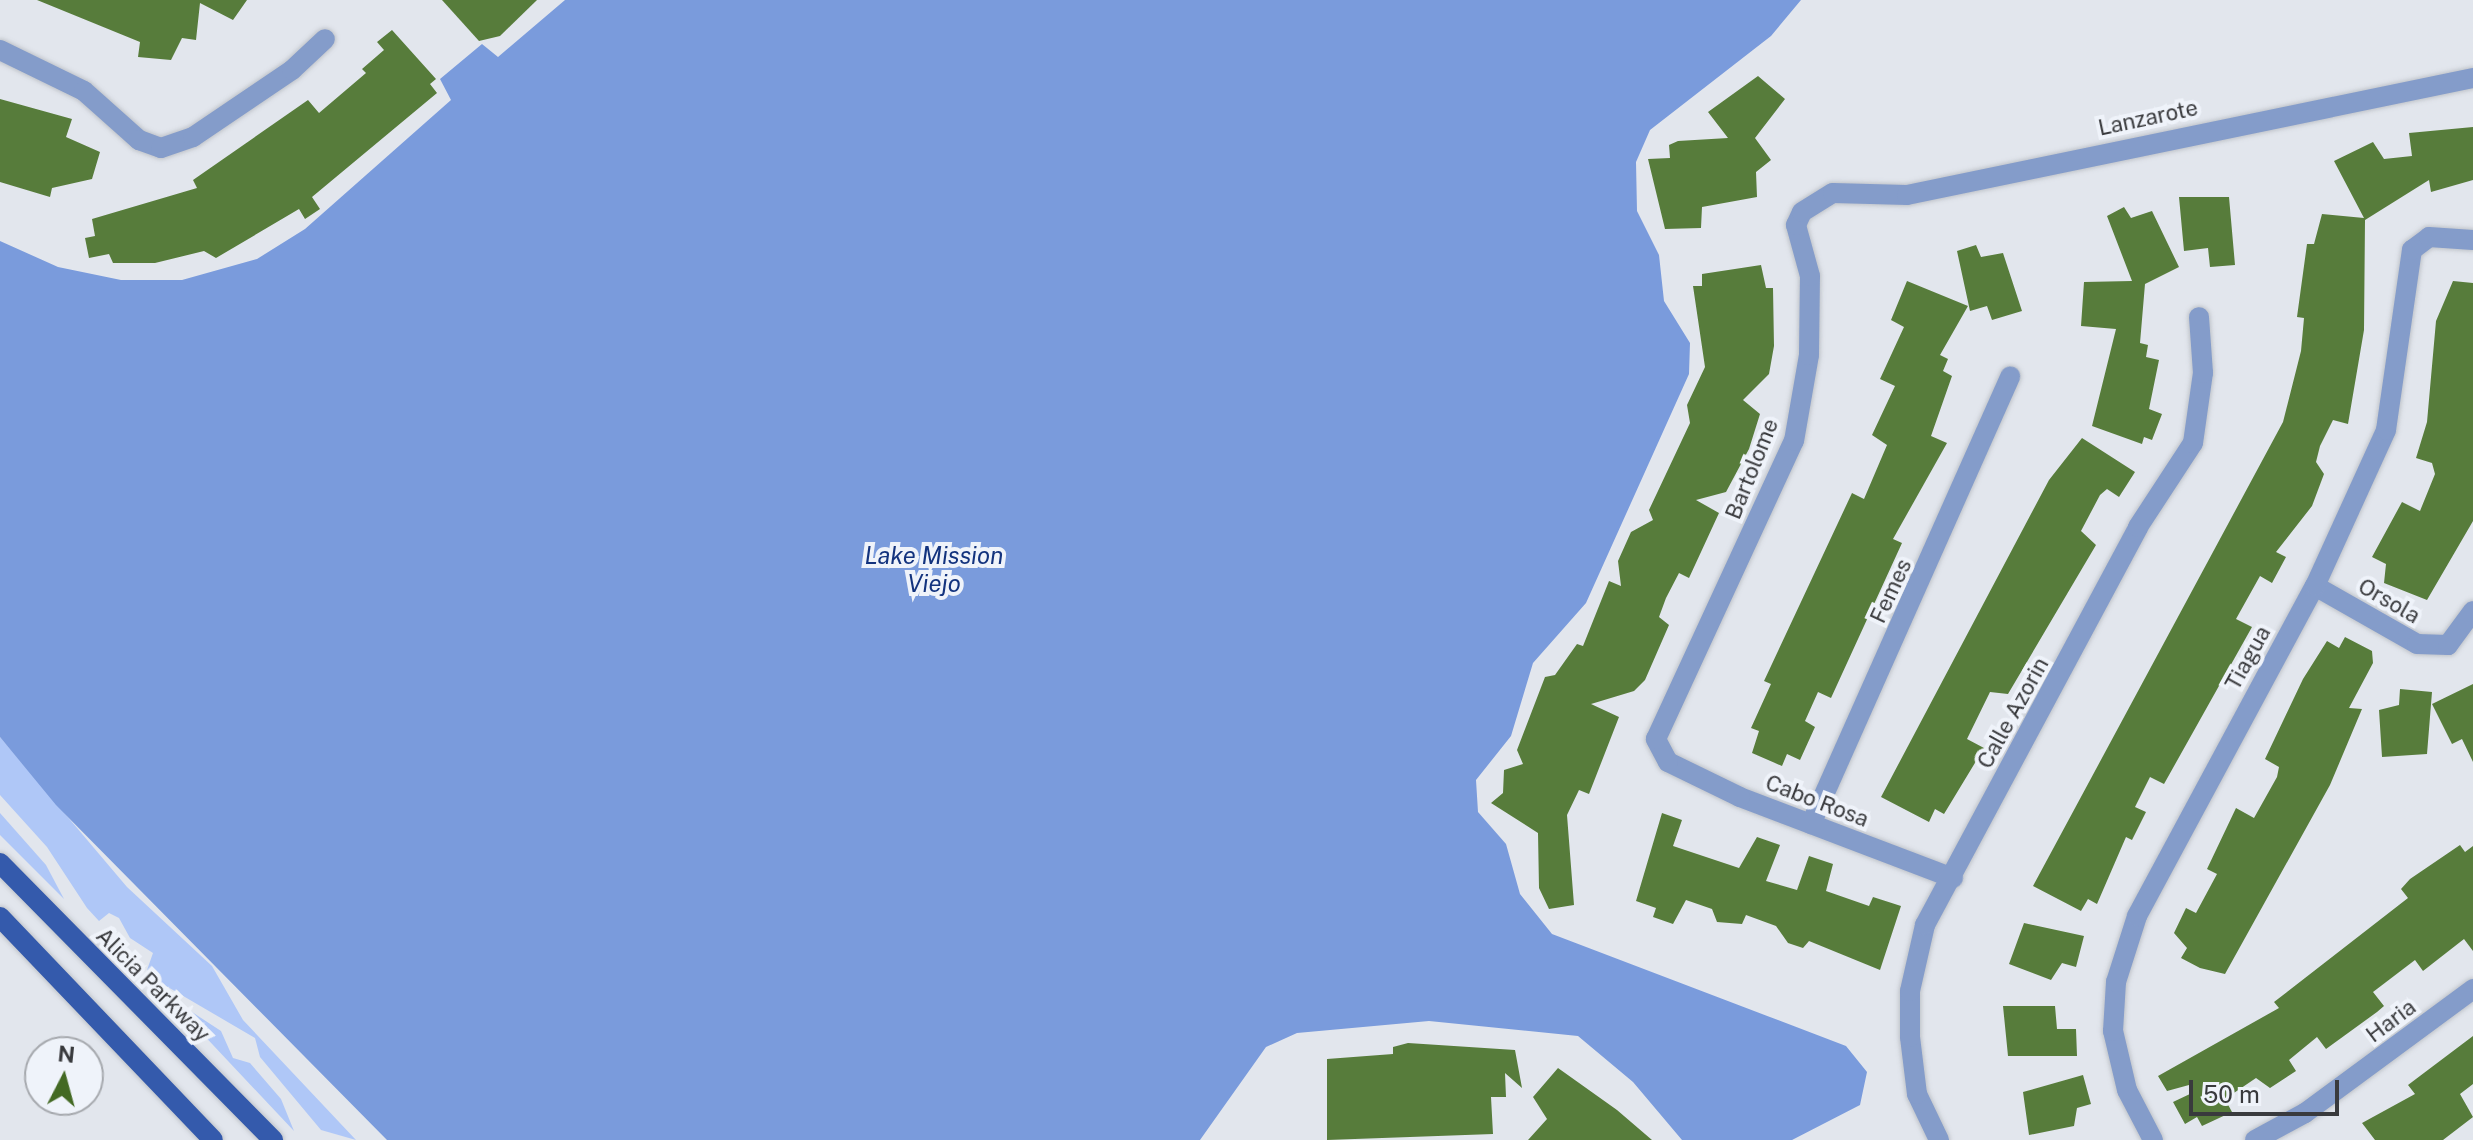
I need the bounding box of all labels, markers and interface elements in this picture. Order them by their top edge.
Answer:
street label: Lanzarote [2096,95,2200,141]
street label: Bartolome [1720,415,1784,523]
water label: Lake Mission Viejo [865,542,1003,598]
street label: Femes [1865,555,1917,627]
street label: Orsola [2353,573,2425,629]
street label: Tiagua [2220,621,2276,695]
street label: Calle Azorin [1972,653,2054,773]
street label: Cabo Rosa [1762,769,1872,833]
street label: Alicia Parkway [91,923,215,1047]
street label: Haria [2361,994,2421,1048]
north arrow [24,1036,104,1116]
text: N [56,1040,76,1068]
scale bar [2193,1064,2343,1114]
text: 50 m [2203,1080,2260,1108]

